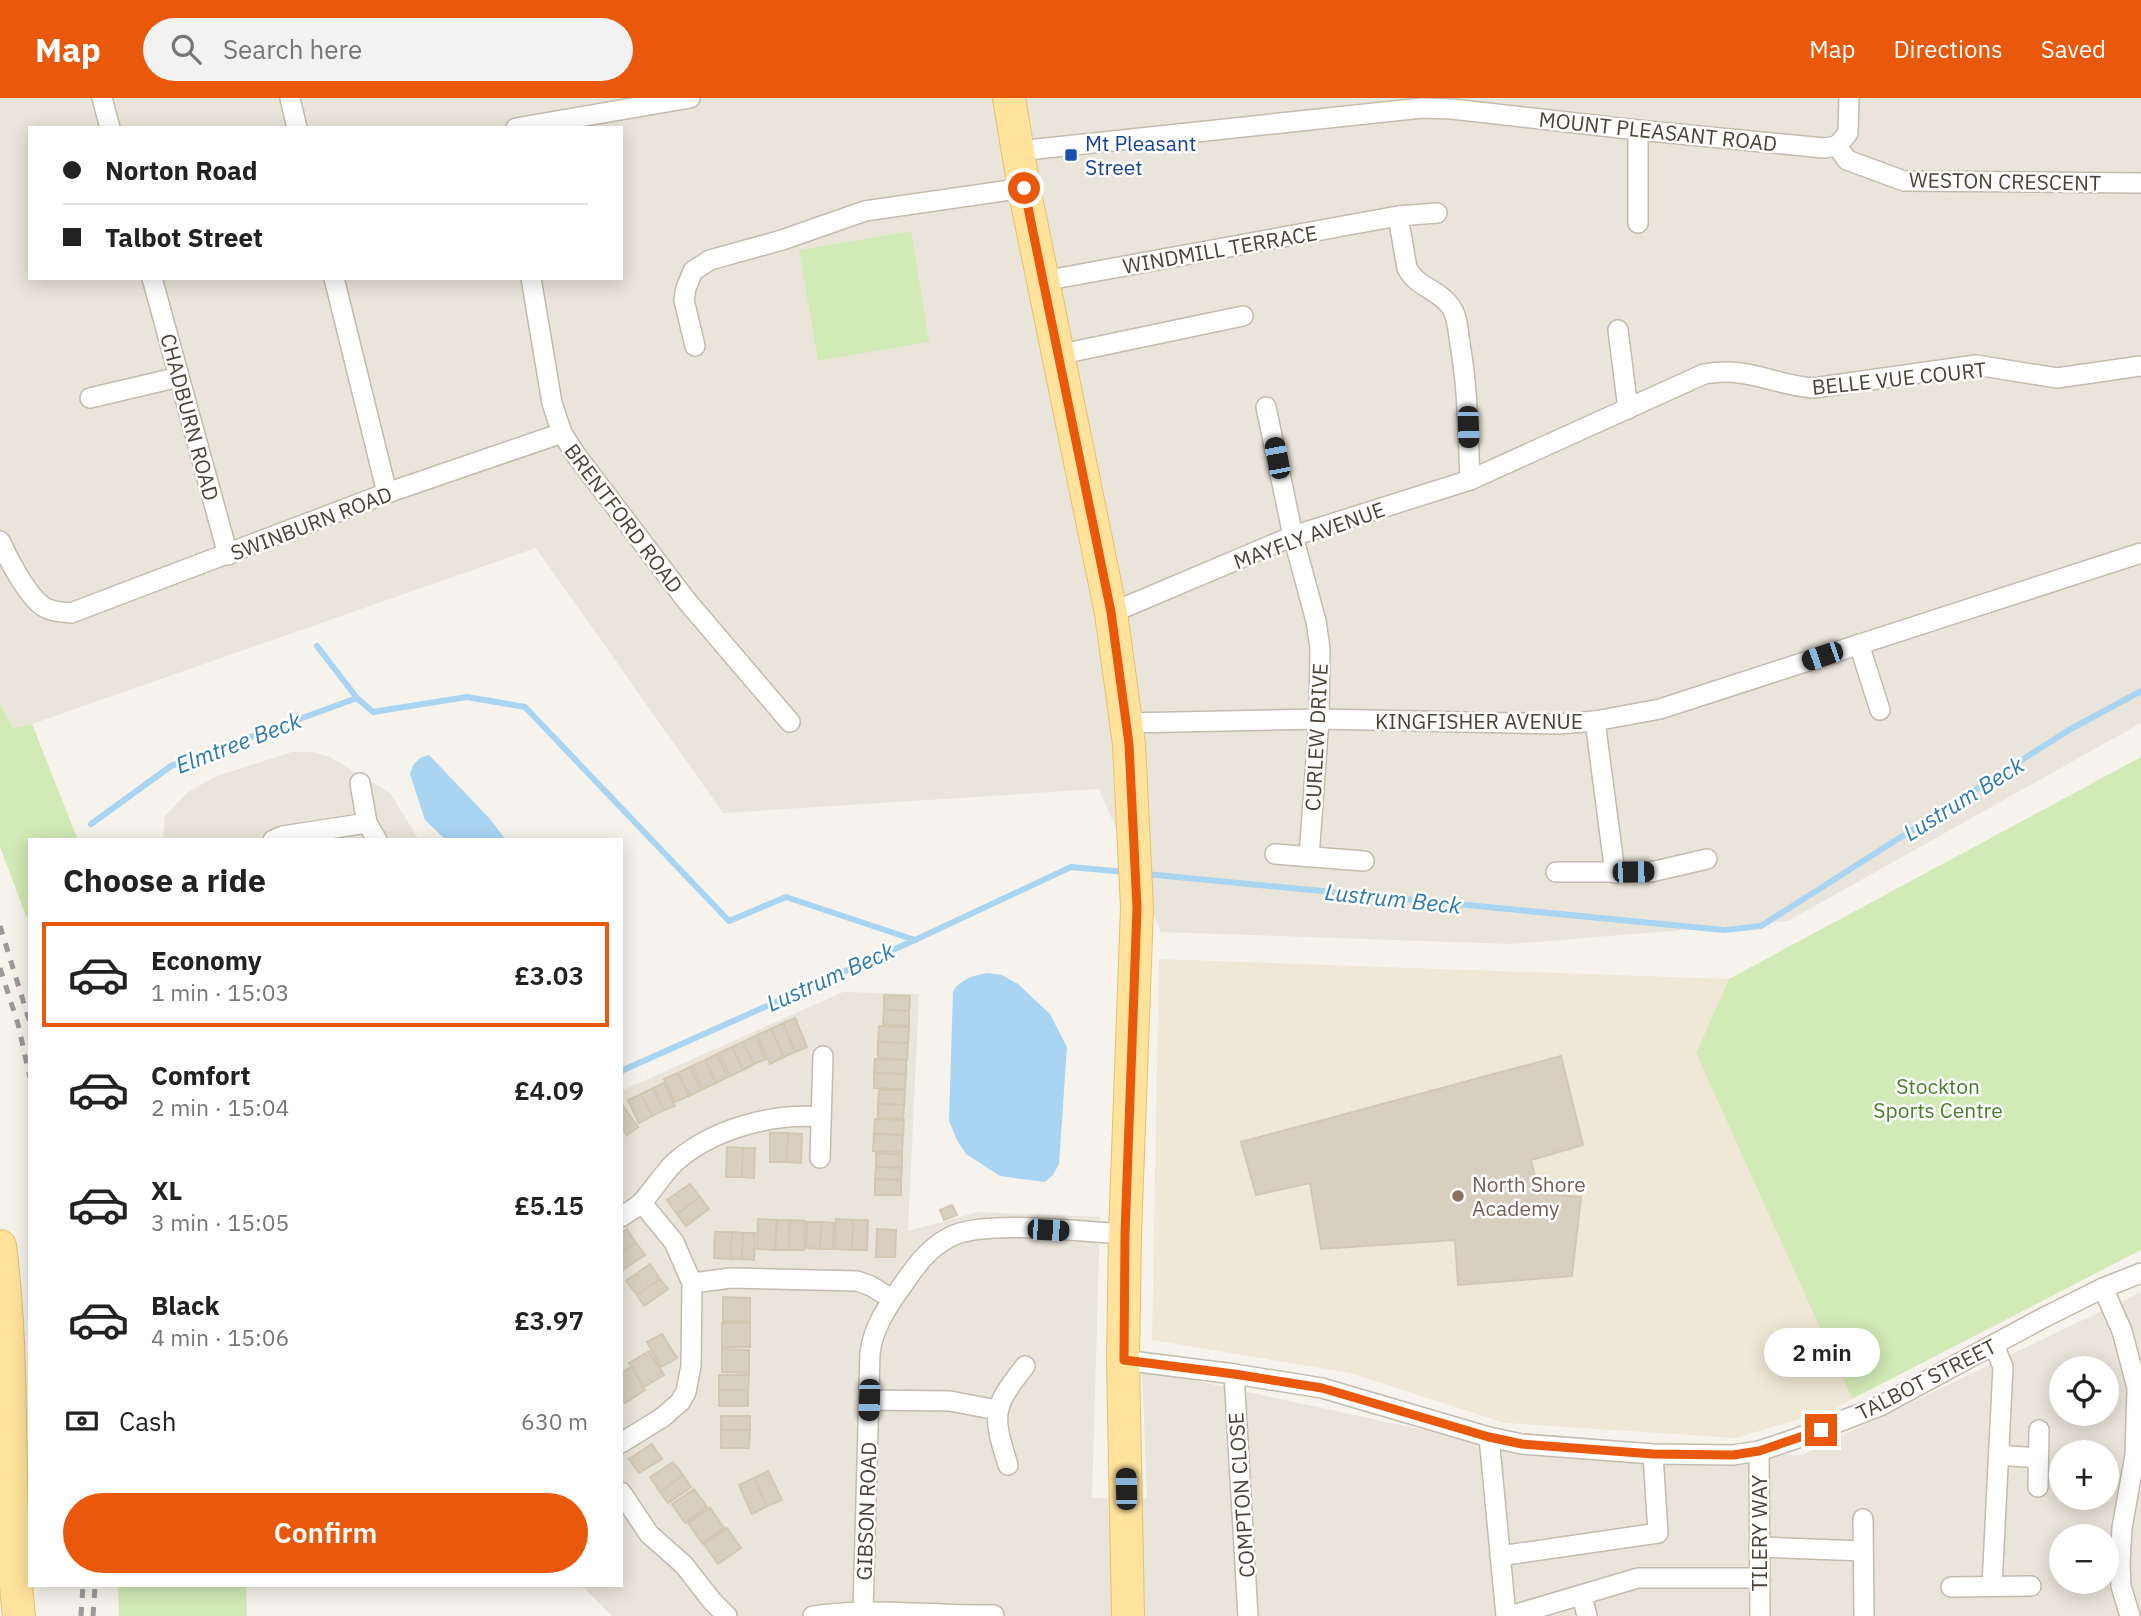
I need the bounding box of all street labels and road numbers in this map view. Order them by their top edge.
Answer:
street label: MOUNT PLEASANT ROAD [1537,105,1779,157]
street label: WESTON CRESCENT [1909,165,2101,197]
street label: WINDMILL TERRACE [1121,218,1319,280]
street label: CHADBURN ROAD [154,330,226,504]
street label: BELLE VUE COURT [1810,355,1988,401]
street label: BRENTFORD ROAD [559,438,689,598]
street label: SWINBURN ROAD [226,479,396,567]
street label: MAYFLY AVENUE [1230,495,1388,575]
street label: CURLEW DRIVE [1298,662,1334,812]
street label: KINGFISHER AVENUE [1375,707,1583,735]
street label: TALBOT STREET [1851,1332,2001,1426]
street label: COMPTON CLOSE [1221,1411,1261,1579]
street label: GIBSON ROAD [850,1441,882,1581]
street label: TILERY WAY [1745,1474,1773,1591]

